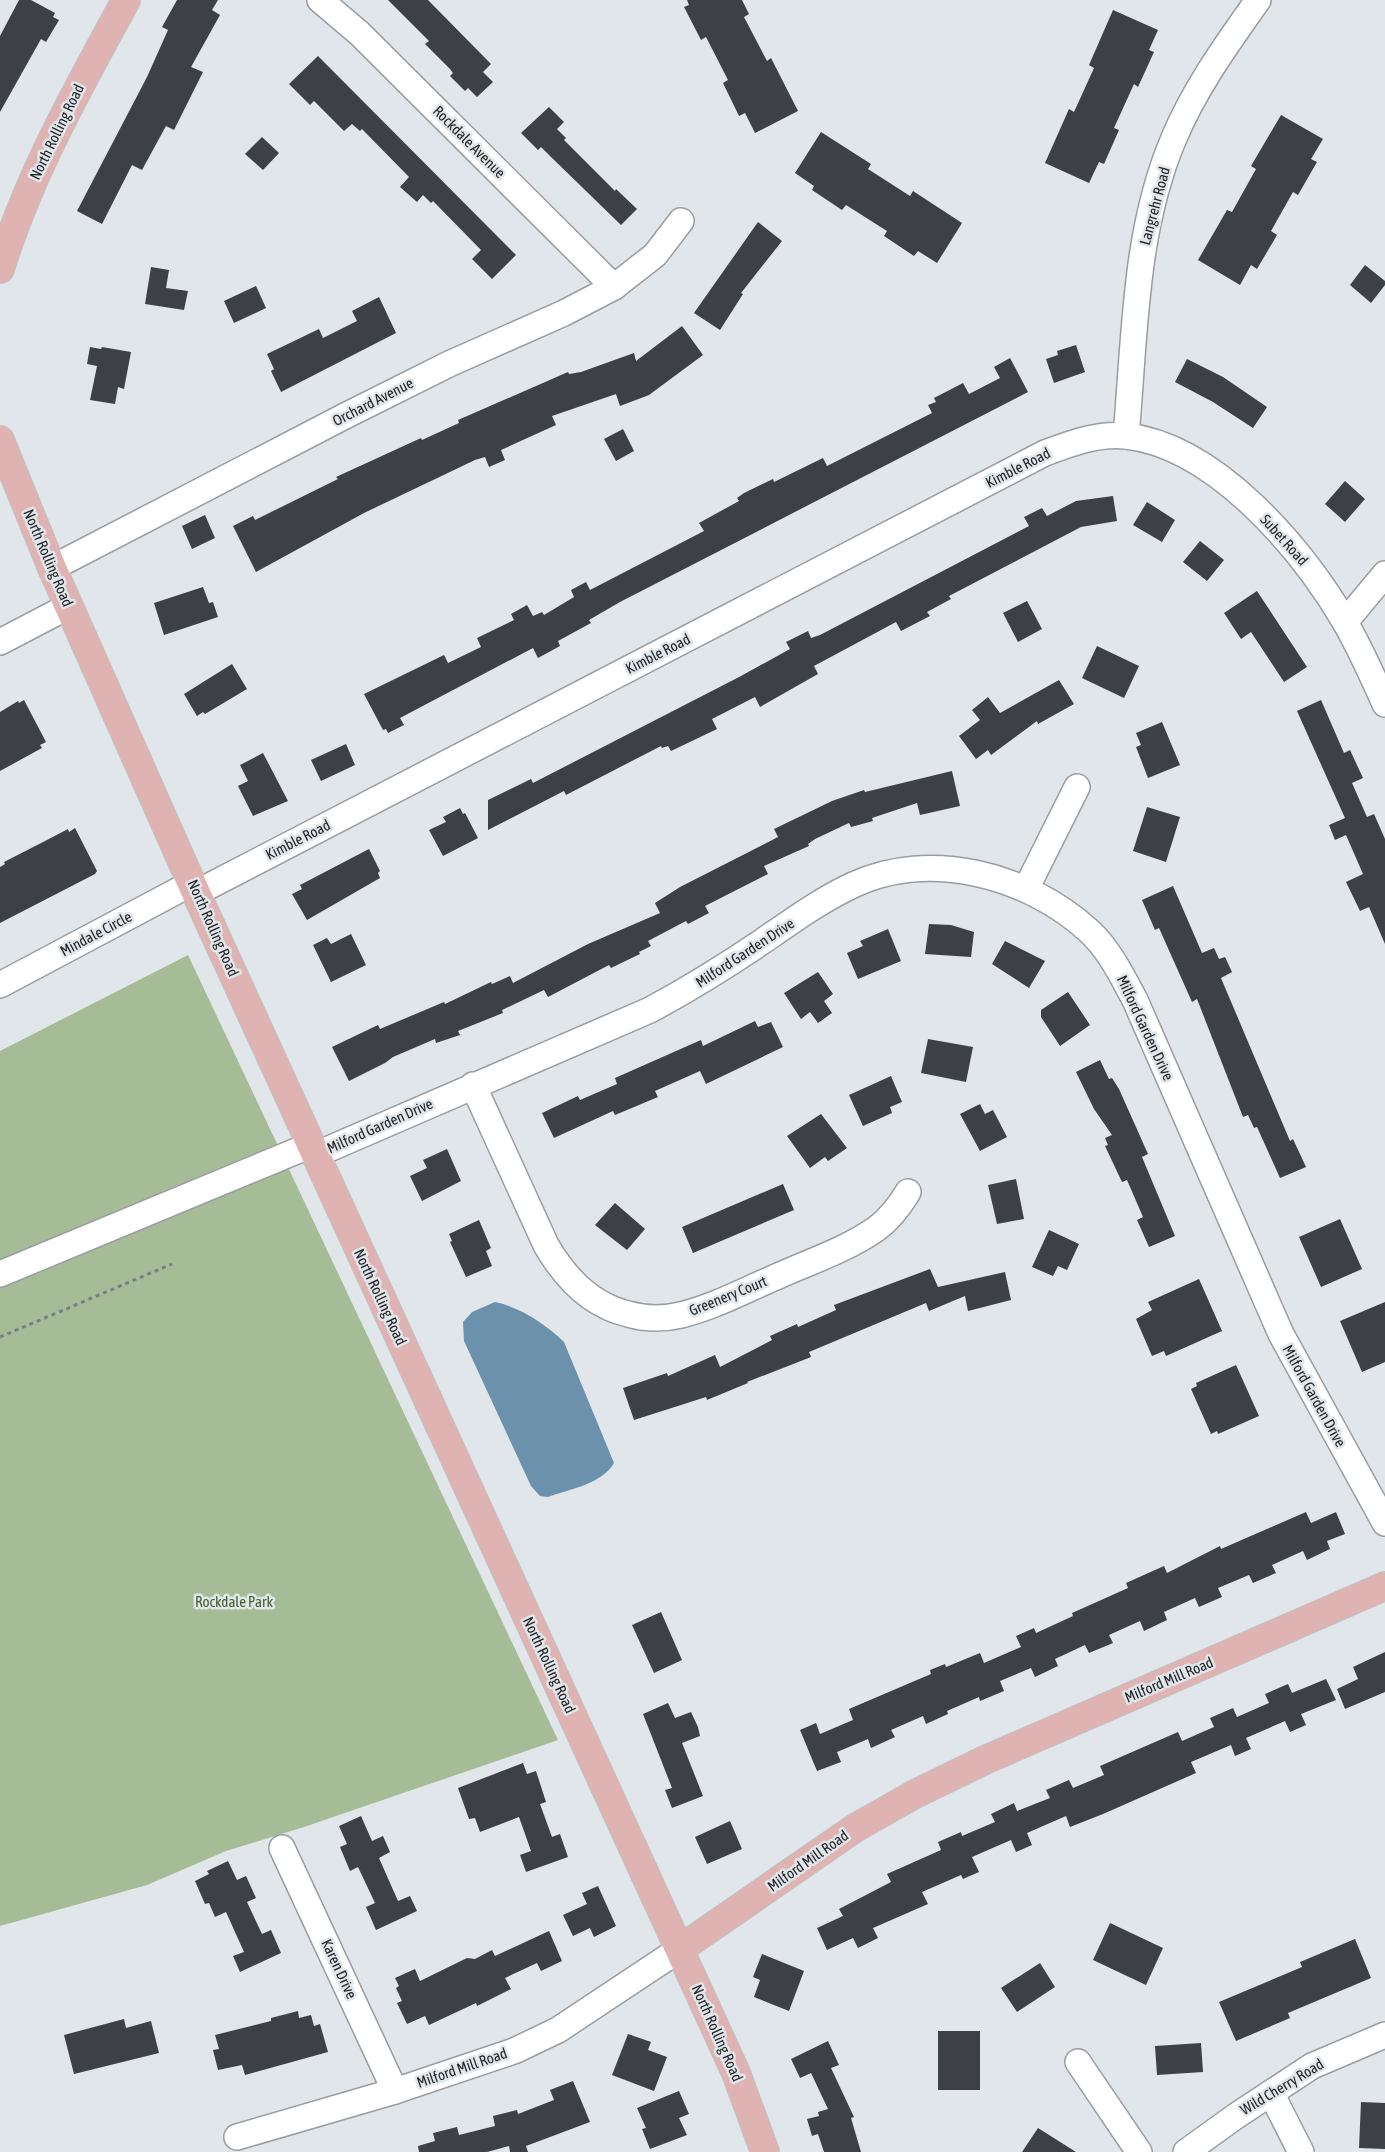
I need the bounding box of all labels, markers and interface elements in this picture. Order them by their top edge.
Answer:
street label: North Rolling Road [26,81,87,182]
street label: Rockdale Avenue [430,102,509,181]
street label: Langrehr Road [1136,165,1173,247]
street label: Orchard Avenue [330,374,416,429]
street label: Kimble Road [983,444,1053,491]
street label: North Rolling Road [20,507,77,609]
street label: Subet Road [1257,511,1312,569]
street label: Kimble Road [623,630,693,677]
street label: Kimble Road [263,816,333,863]
street label: North Rolling Road [185,877,242,979]
street label: Mindale Circle [57,908,135,959]
street label: Milford Garden Drive [692,914,797,991]
street label: Milford Garden Drive [1114,973,1177,1083]
street label: Milford Garden Drive [324,1095,435,1156]
street label: North Rolling Road [351,1246,410,1348]
street label: Greenery Court [686,1272,769,1319]
street label: Milford Garden Drive [1279,1342,1350,1450]
park label: Rockdale Park [195,1593,274,1610]
street label: North Rolling Road [520,1614,579,1716]
street label: Milford Mill Road [1122,1653,1216,1706]
street label: Milford Mill Road [764,1827,851,1895]
street label: Karen Drive [318,1936,361,2001]
street label: North Rolling Road [689,1982,746,2084]
street label: Milford Mill Road [414,2044,509,2091]
street label: Wild Cherry Road [1237,2055,1326,2118]

